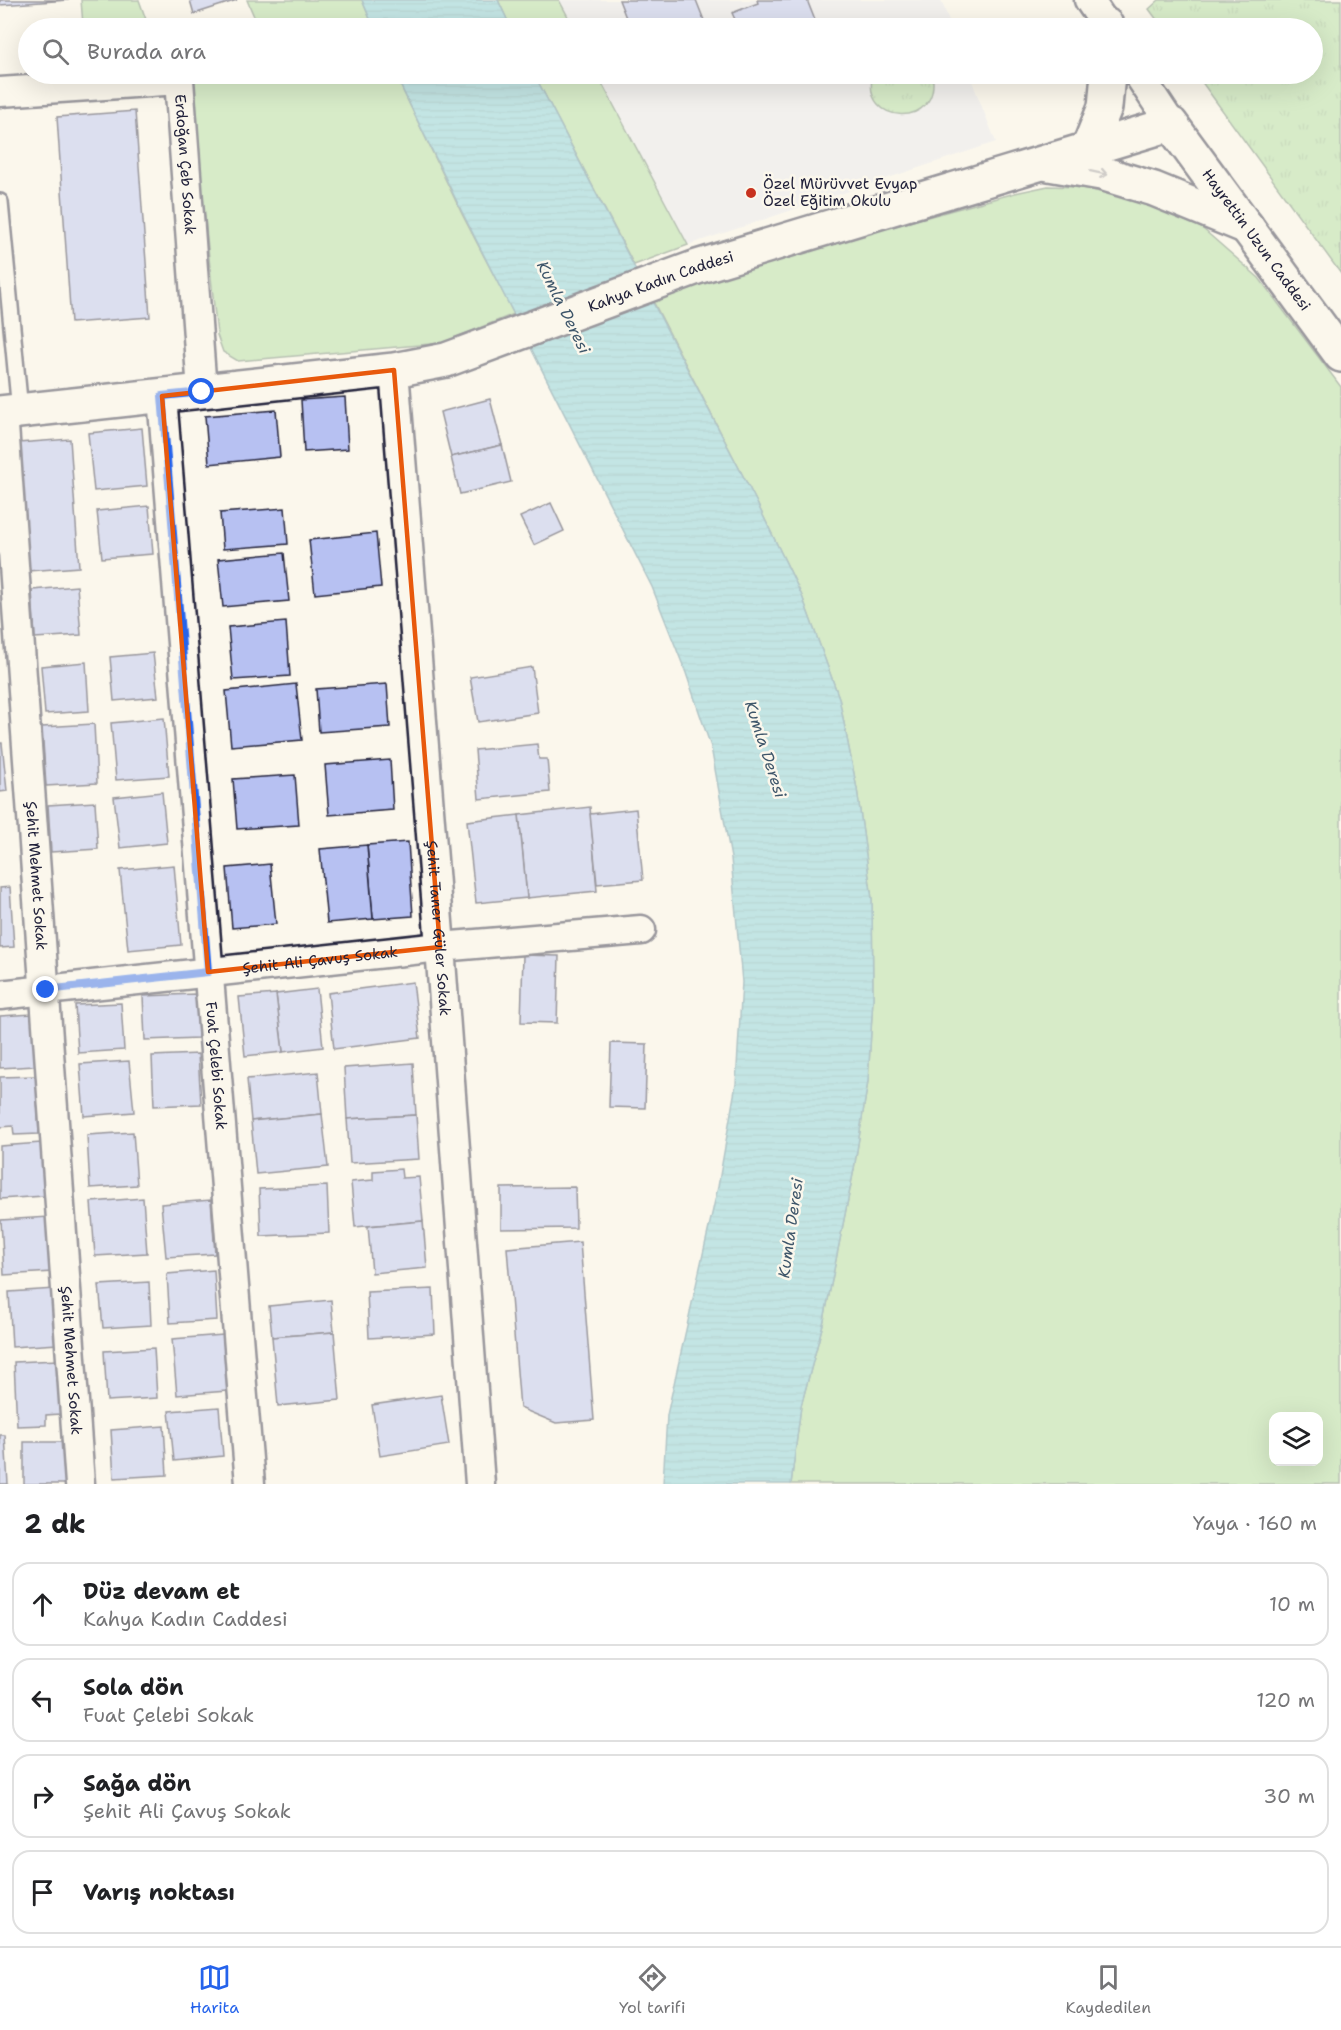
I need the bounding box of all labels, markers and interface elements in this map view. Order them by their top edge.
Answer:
search box [18,18,1323,84]
icon: search [39,35,72,68]
text: Burada ara [87,37,206,66]
street label: Erdoğan Çeb Sokak [170,93,200,235]
street label: Hayrettin Uzun Caddesi [1197,165,1315,315]
one-way arrow [1088,168,1108,179]
place label: Özel Mürüvvet Evyap Özel Eğitim Okulu [763,174,917,211]
marker: Özel Mürüvvet Evyap Özel Eğitim Okulu [744,186,758,200]
street label: Kahya Kadın Caddesi [585,246,736,317]
water label: Kumla Deresi [532,257,595,357]
route start [188,378,214,404]
water label: Kumla Deresi [740,698,791,801]
street label: Şehit Mehmet Sokak [21,801,52,951]
street label: Şehit Taner Güler Sokak [422,840,455,1017]
street label: Şehit Ali Çavuş Sokak [241,942,399,979]
route end [32,976,58,1002]
street label: Fuat Çelebi Sokak [201,1001,231,1131]
water label: Kumla Deresi [773,1176,808,1279]
street label: Şehit Mehmet Sokak [56,1285,86,1436]
map controls [1269,1412,1323,1466]
button: layers [1269,1412,1323,1466]
text: 2 dk [24,1506,86,1541]
text: Yaya · 160 m [1193,1510,1317,1536]
text: Düz devam et [83,1577,240,1606]
icon: ahead [26,1588,59,1621]
text: 10 m [1269,1591,1315,1617]
text: Kahya Kadın Caddesi [83,1606,288,1632]
text: Sola dön [83,1673,184,1702]
icon: left [26,1684,59,1717]
text: 120 m [1256,1687,1315,1713]
text: Fuat Çelebi Sokak [83,1702,254,1728]
text: Sağa dön [83,1769,191,1798]
icon: right [26,1780,59,1813]
text: 30 m [1263,1783,1315,1809]
text: Şehit Ali Çavuş Sokak [83,1798,291,1824]
icon: arrive [26,1876,59,1909]
text: Varış noktası [83,1878,235,1907]
tab: Harita [190,1961,239,2018]
tab: Yol tarifi [619,1961,686,2018]
tab: Kaydedilen [1065,1961,1151,2018]

